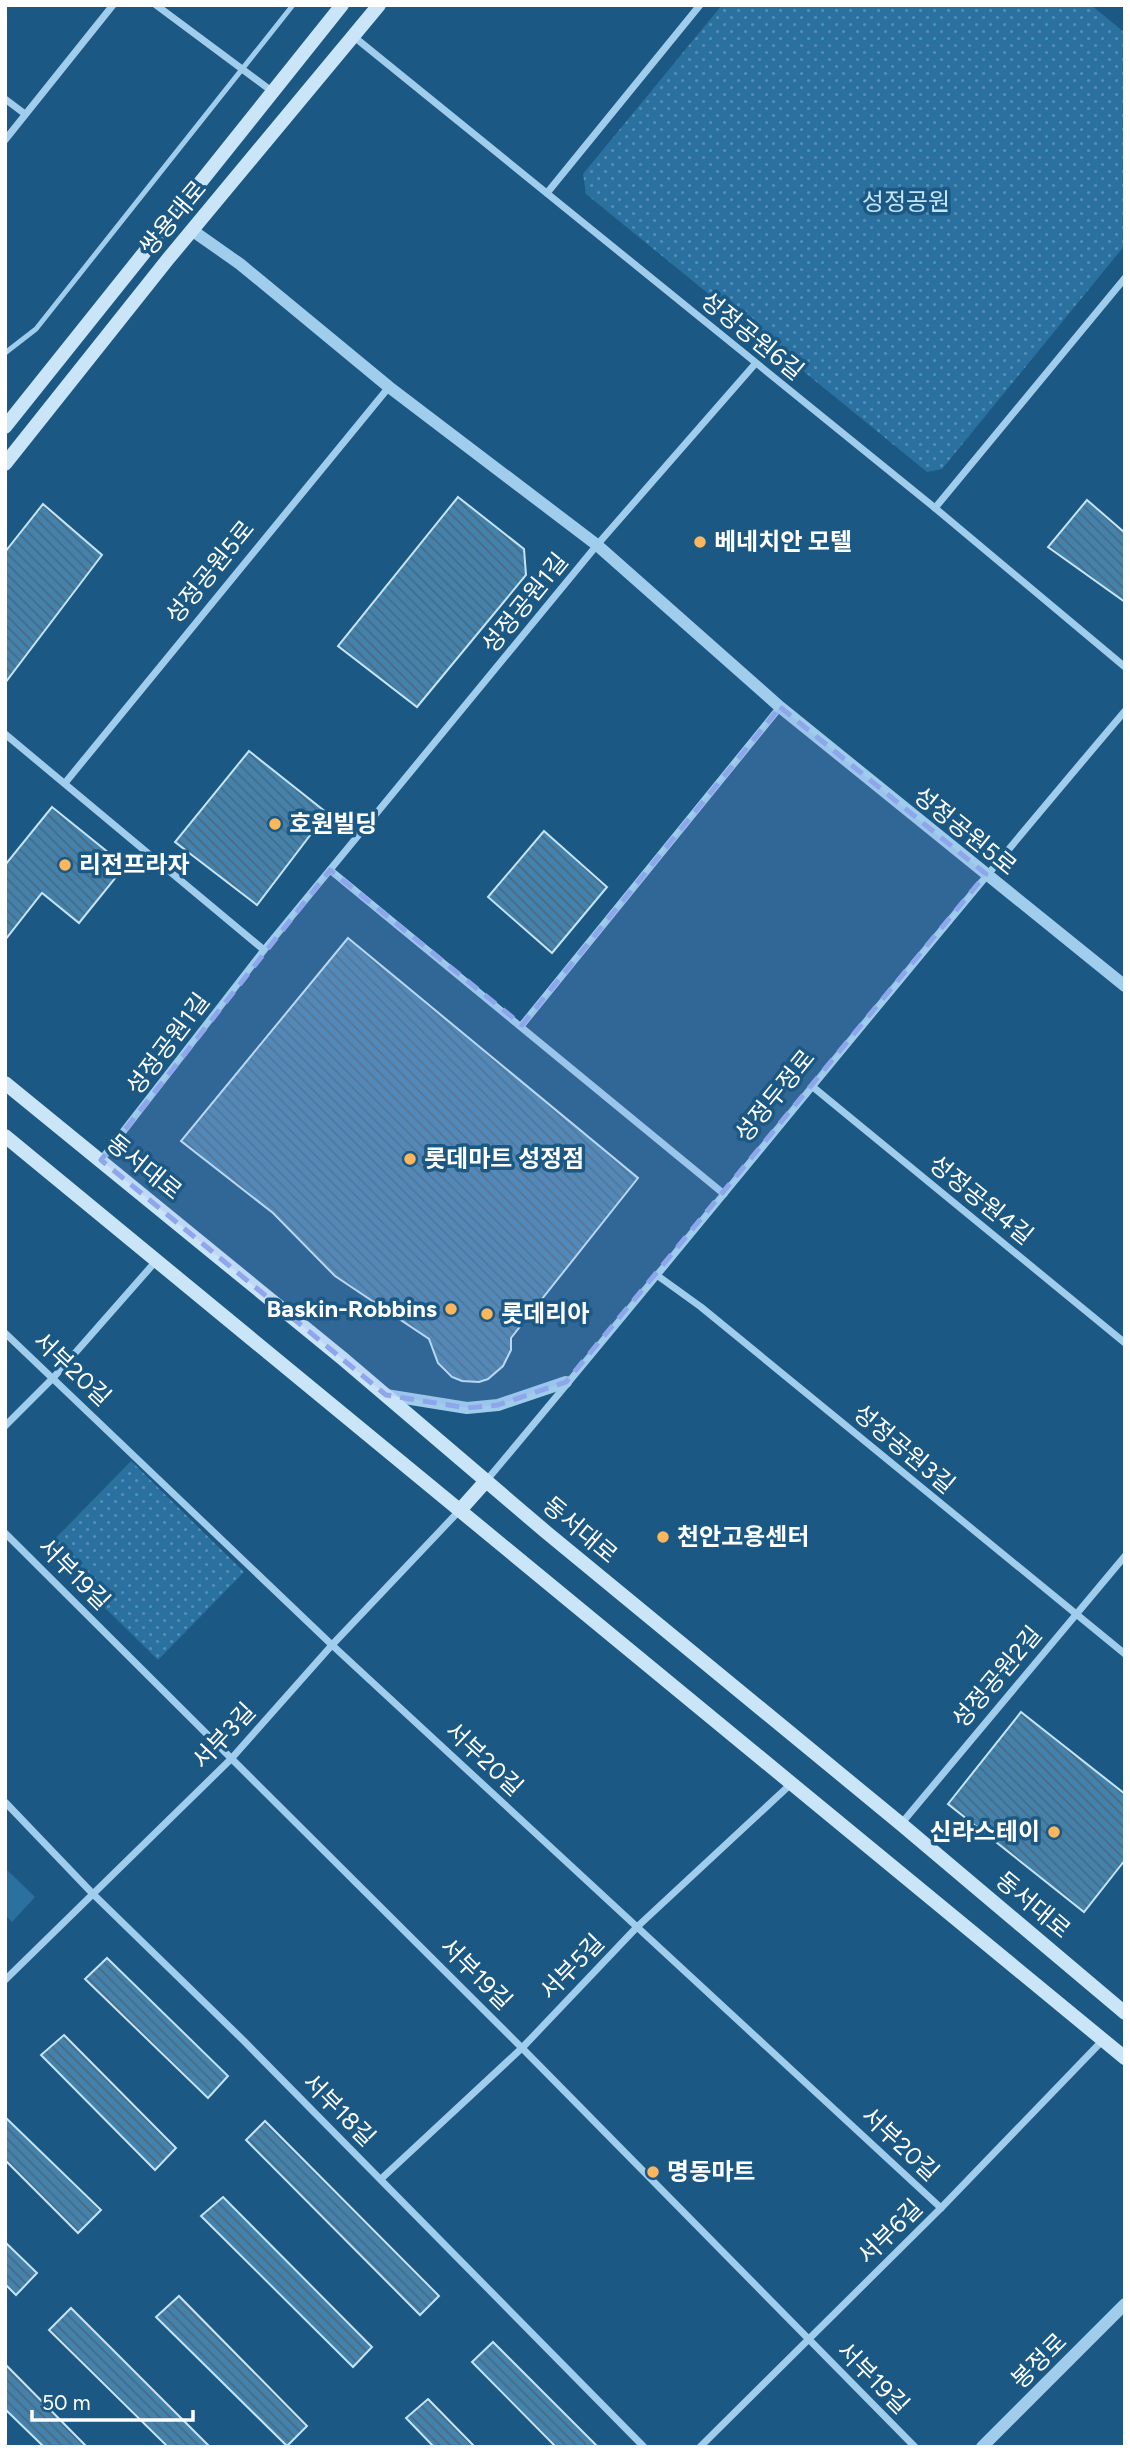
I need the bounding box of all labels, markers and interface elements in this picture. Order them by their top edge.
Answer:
street label: 쌍용대로 [133,175,212,261]
park label: 성정공원 [862,187,950,216]
street label: 성정공원6길 [695,285,810,386]
street label: 성정공원5로 [159,514,260,629]
place label: 베네치안 모텔 [714,527,852,556]
marker: 베네치안 모텔 [692,534,708,550]
street label: 성정공원1길 [475,547,574,659]
street label: 성정공원5로 [908,780,1023,881]
place label: 호원빌딩 [289,809,377,838]
marker: 호원빌딩 [267,816,283,832]
place label: 리전프라자 [79,850,189,879]
marker: 리전프라자 [57,857,73,873]
street label: 성정공원1길 [120,987,215,1100]
street label: 성정두정로 [729,1044,821,1148]
street label: 동서대로 [101,1128,188,1206]
place label: 롯데마트 성정점 [424,1144,584,1173]
street label: 성정공원4길 [923,1149,1039,1250]
marker: 롯데마트 성정점 [402,1151,418,1167]
place label: Baskin-Robbins [267,1294,437,1323]
place label: 롯데리아 [501,1299,589,1328]
marker: Baskin-Robbins [443,1301,459,1317]
marker: 롯데리아 [479,1306,495,1322]
street label: 서부20길 [28,1326,117,1412]
street label: 성정공원3길 [848,1398,961,1499]
street label: 동서대로 [537,1490,623,1569]
place label: 천안고용센터 [677,1522,809,1551]
marker: 천안고용센터 [655,1529,671,1545]
street label: 서부19길 [32,1532,116,1616]
street label: 성정공원2길 [946,1620,1048,1733]
street label: 서부3길 [186,1697,261,1775]
street label: 서부20길 [440,1716,529,1802]
place label: 신라스테이 [930,1817,1040,1846]
marker: 신라스테이 [1046,1824,1062,1840]
street label: 동서대로 [990,1865,1076,1944]
street label: 서부5길 [533,1928,610,2006]
street label: 서부19길 [434,1932,518,2016]
street label: 서부18길 [297,2067,382,2152]
street label: 서부20길 [856,2101,945,2187]
place label: 명동마트 [667,2157,755,2186]
marker: 명동마트 [645,2164,661,2180]
street label: 서부6길 [851,2193,928,2270]
street label: 봉정로 [1005,2327,1072,2394]
street label: 서부19길 [831,2336,915,2420]
scale bar [32,2378,192,2422]
text: 50 m [42,2390,91,2415]

